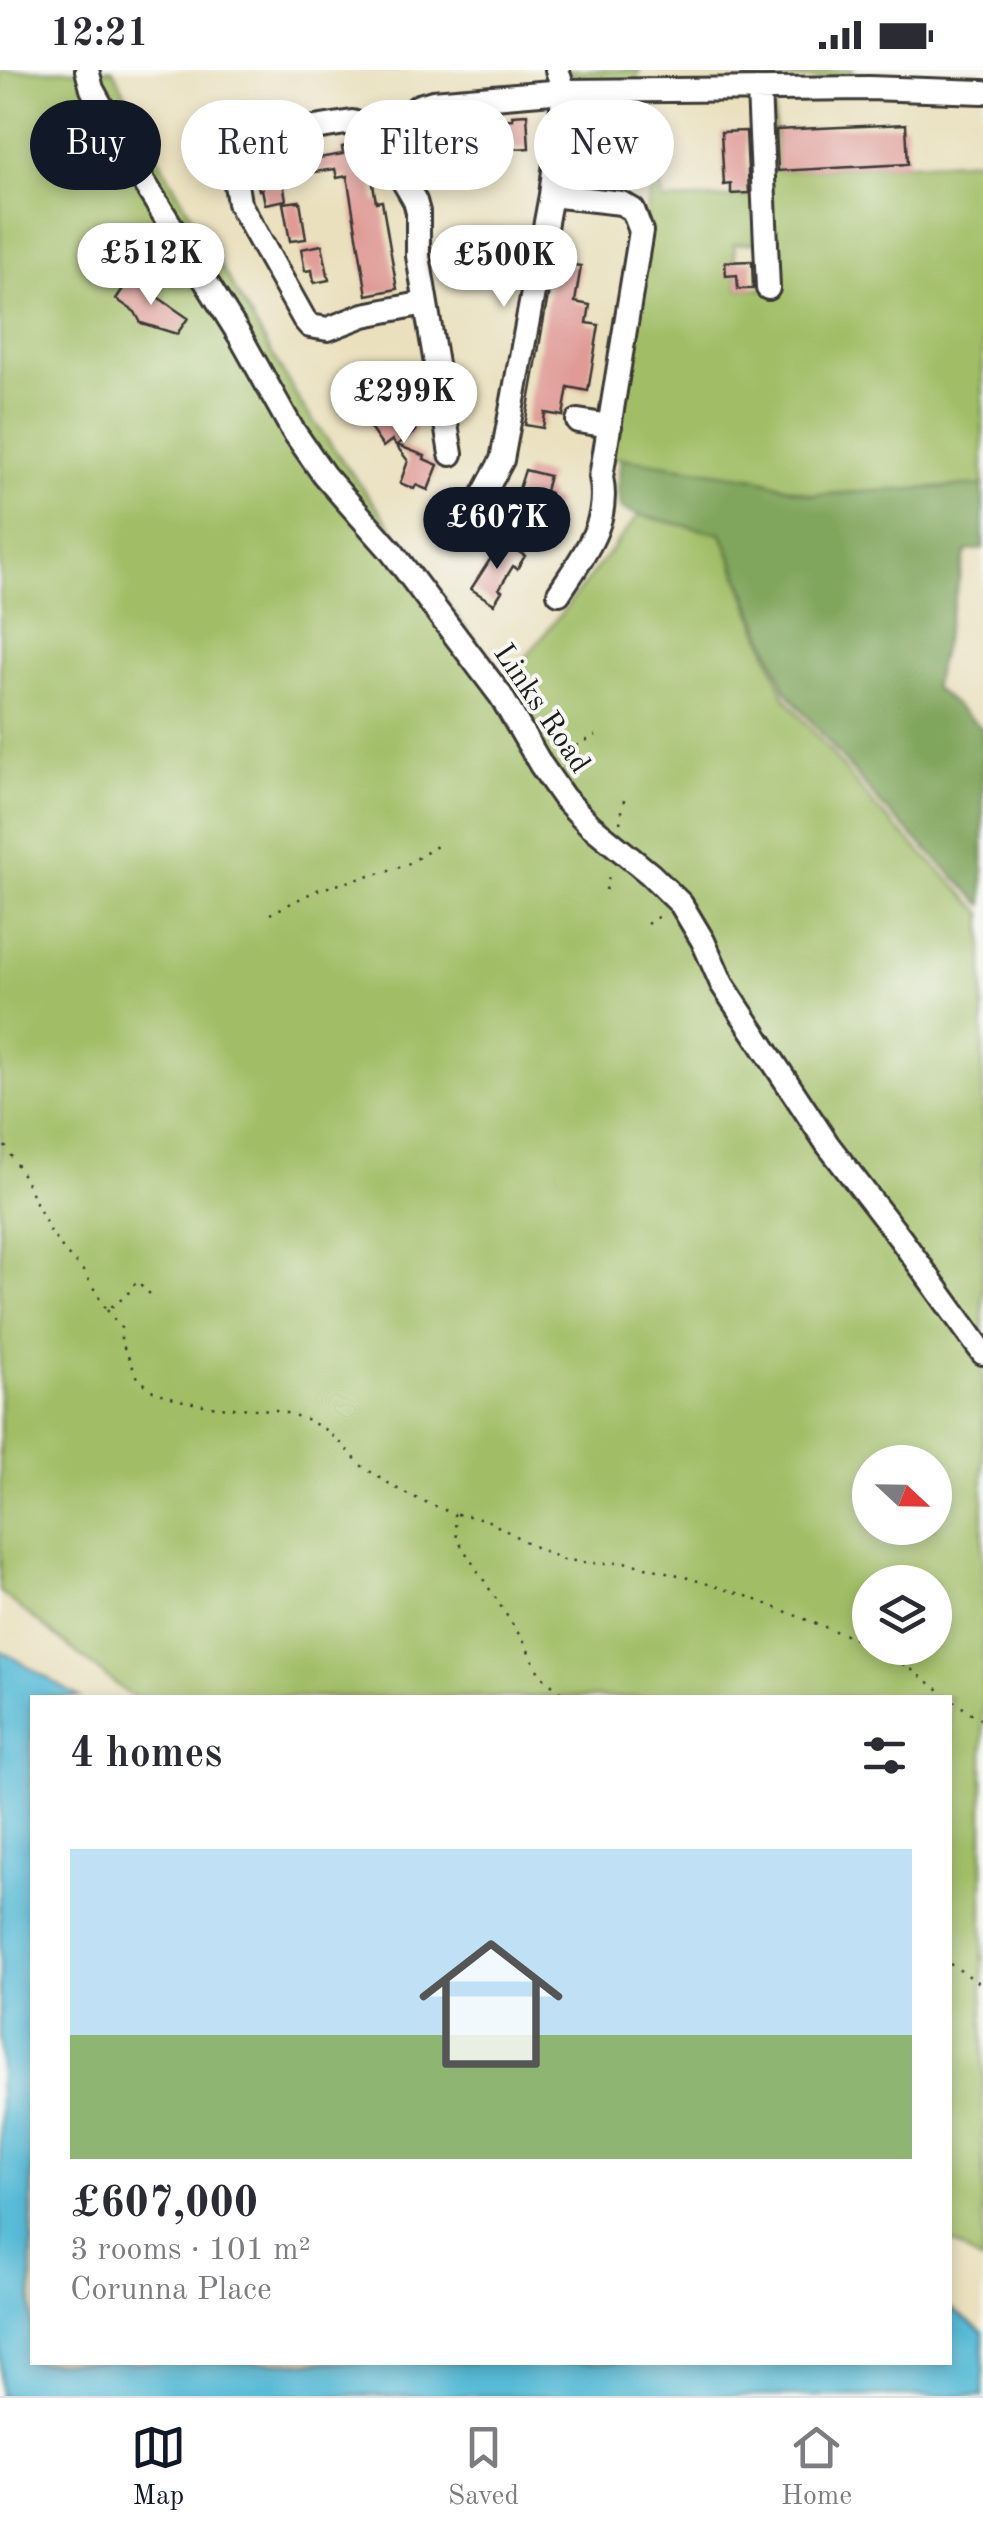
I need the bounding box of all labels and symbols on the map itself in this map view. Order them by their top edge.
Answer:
pin: £512K [81,223,221,308]
pin: £500K [434,225,574,310]
pin: £299K [334,361,474,446]
pin: £607K [427,487,567,572]
street label: Links Road [487,639,595,779]
north arrow [852,1445,952,1545]

